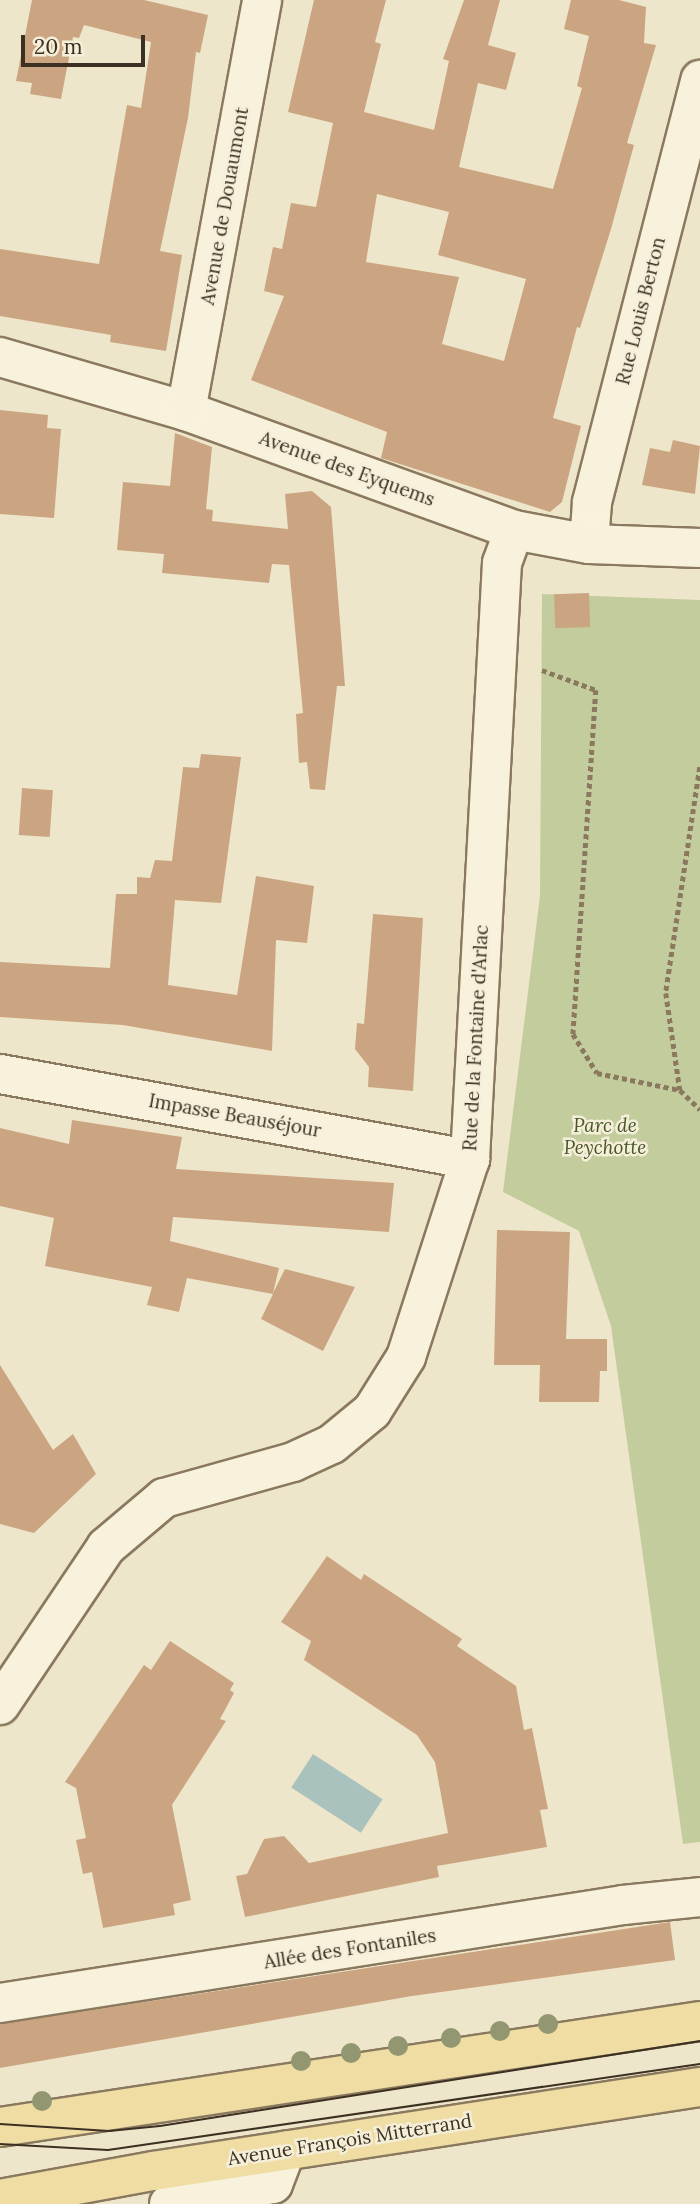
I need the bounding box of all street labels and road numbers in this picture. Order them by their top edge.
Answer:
street label: Avenue de Douaumont [196,105,254,307]
street label: Rue Louis Berton [612,235,670,387]
street label: Avenue des Eyquems [256,427,438,511]
street label: Rue de la Fontaine d'Arlac [459,924,493,1152]
street label: Impasse Beauséjour [147,1090,323,1142]
street label: Allée des Fontaniles [262,1924,438,1974]
street label: Avenue François Mitterrand [226,2109,474,2171]

